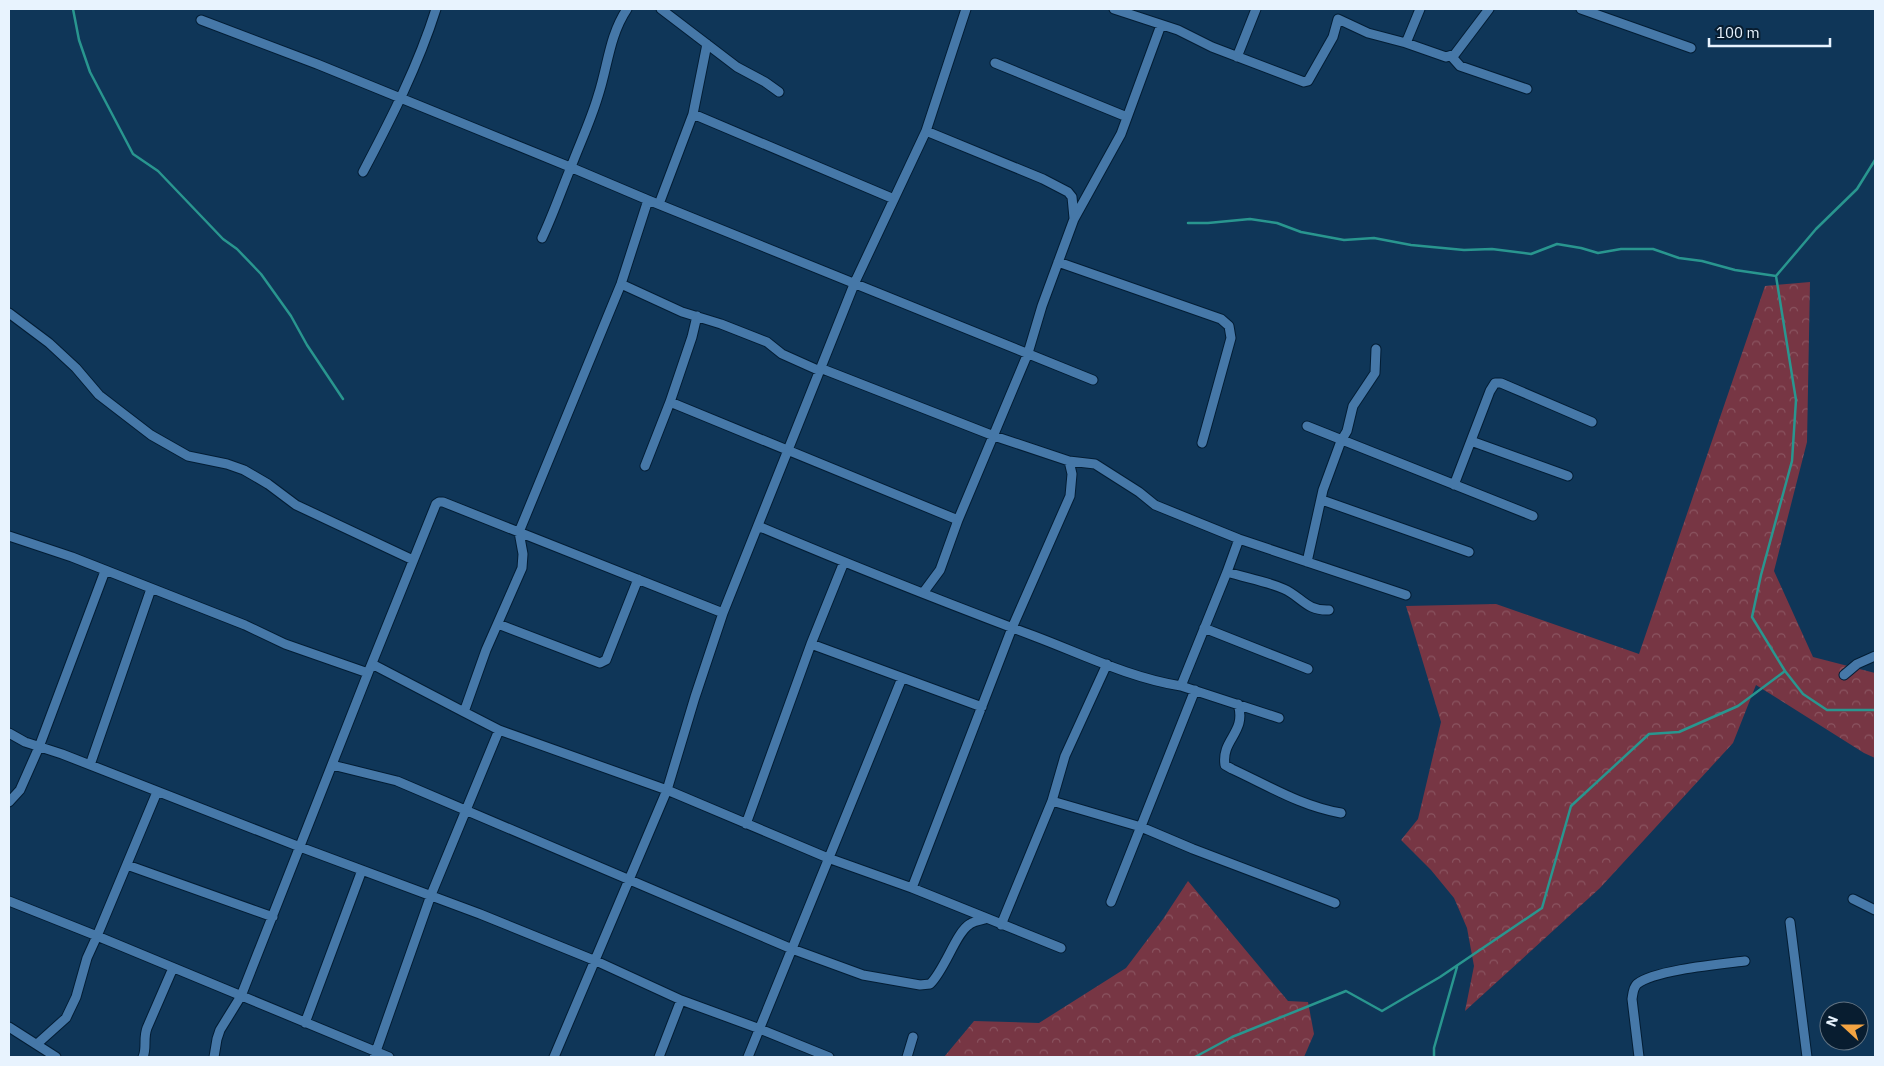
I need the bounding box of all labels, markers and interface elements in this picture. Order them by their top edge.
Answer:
scale bar [1709,15,1830,47]
text: 100 m [1716,23,1760,42]
north arrow [1819,1001,1869,1051]
text: N [1822,1013,1842,1029]

